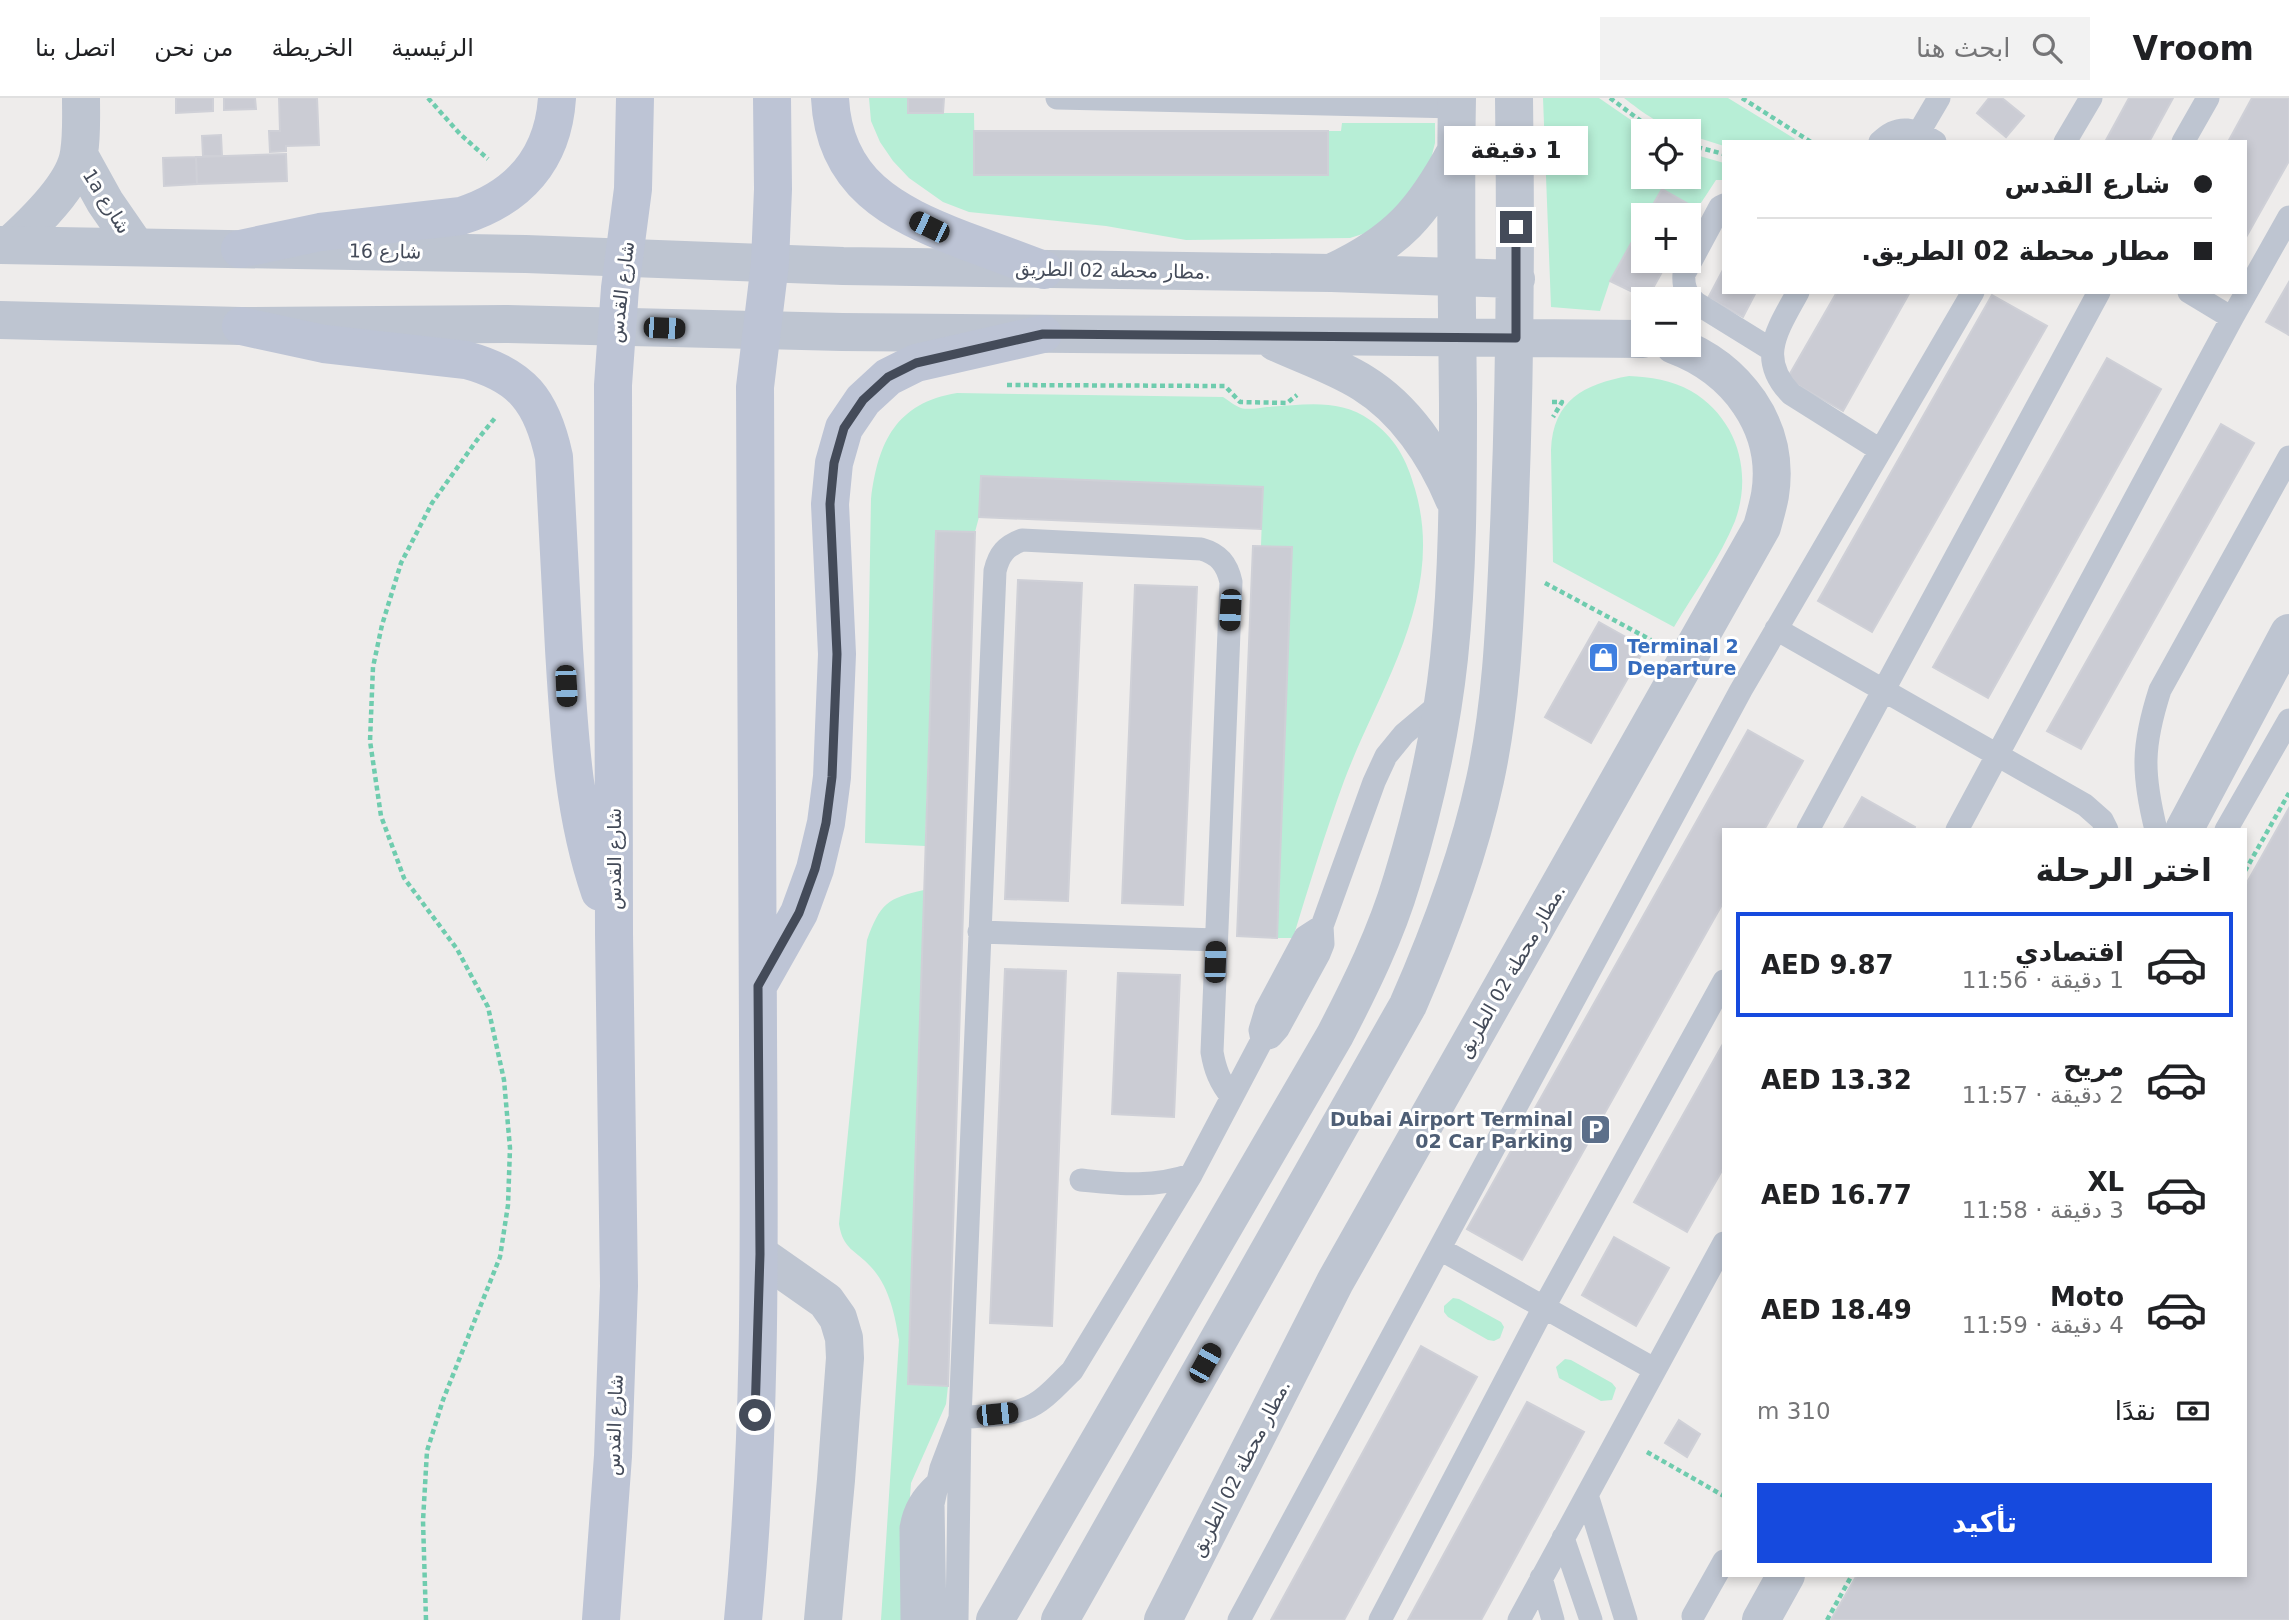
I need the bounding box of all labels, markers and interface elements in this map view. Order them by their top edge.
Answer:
search box [1600,17,2090,80]
icon: search [2028,29,2066,67]
text: Vroom [2132,29,2254,68]
text: ابحث هنا [1916,33,2010,63]
text: اتصل بنا [35,34,116,62]
text: من نحن [154,34,233,62]
text: الخريطة [271,34,353,62]
text: الرئيسية [391,34,474,62]
map controls [1631,119,1701,357]
button: locate [1631,119,1701,189]
callout: 1 دقيقة [1444,125,1588,174]
text: 1 دقيقة [1471,137,1561,163]
street label: 1a شارع [78,165,135,238]
text: شارع القدس [2005,169,2170,199]
button: + [1631,203,1701,273]
car [906,208,953,246]
route end [1500,211,1532,243]
text: مطار محطة 02 الطريق. [1861,236,2170,266]
street label: شارع 16 [349,239,421,264]
street label: شارع القدس [604,240,639,344]
street label: مطار محطة 02 الطريق. [1015,257,1211,284]
button: − [1631,287,1701,357]
car [643,317,686,339]
car [1219,588,1242,632]
place label: Terminal 2 Departure [1627,635,1739,679]
shop icon: Terminal 2 Departure [1587,640,1621,674]
car [555,664,578,708]
street label: شارع القدس [603,808,626,910]
text: اختر الرحلة [2035,851,2212,889]
street label: مطار محطة 02 الطريق. [1453,881,1570,1062]
icon: car [2145,933,2208,996]
text: اقتصادي [2015,937,2124,967]
car [1204,941,1227,983]
text: AED 9.87 [1761,950,1894,980]
text: 1 دقيقة · 11:56 [1962,967,2124,993]
icon: car [2145,1048,2208,1111]
text: مريح [2063,1052,2124,1082]
text: AED 13.32 [1761,1065,1912,1095]
text: 2 دقيقة · 11:57 [1962,1082,2124,1108]
place label: Dubai Airport Terminal 02 Car Parking [1330,1108,1573,1152]
parking icon: Dubai Airport Terminal 02 Car Parking [1579,1113,1613,1147]
icon: car [2145,1163,2208,1226]
text: XL [2087,1167,2124,1197]
text: AED 16.77 [1761,1180,1912,1210]
text: 3 دقيقة · 11:58 [1962,1197,2124,1223]
icon: car [2145,1278,2208,1341]
text: Moto [2050,1282,2124,1312]
text: AED 18.49 [1761,1295,1912,1325]
text: 4 دقيقة · 11:59 [1962,1312,2124,1338]
car [1186,1340,1225,1386]
street label: شارع القدس [601,1374,628,1476]
street label: مطار محطة 02 الطريق. [1186,1376,1295,1561]
icon: cash [2174,1392,2212,1430]
text: نقدًا [2115,1396,2156,1426]
text: 310 m [1757,1398,1831,1424]
route start [739,1399,771,1431]
car [976,1401,1019,1427]
button: تأكيد [1757,1483,2212,1563]

